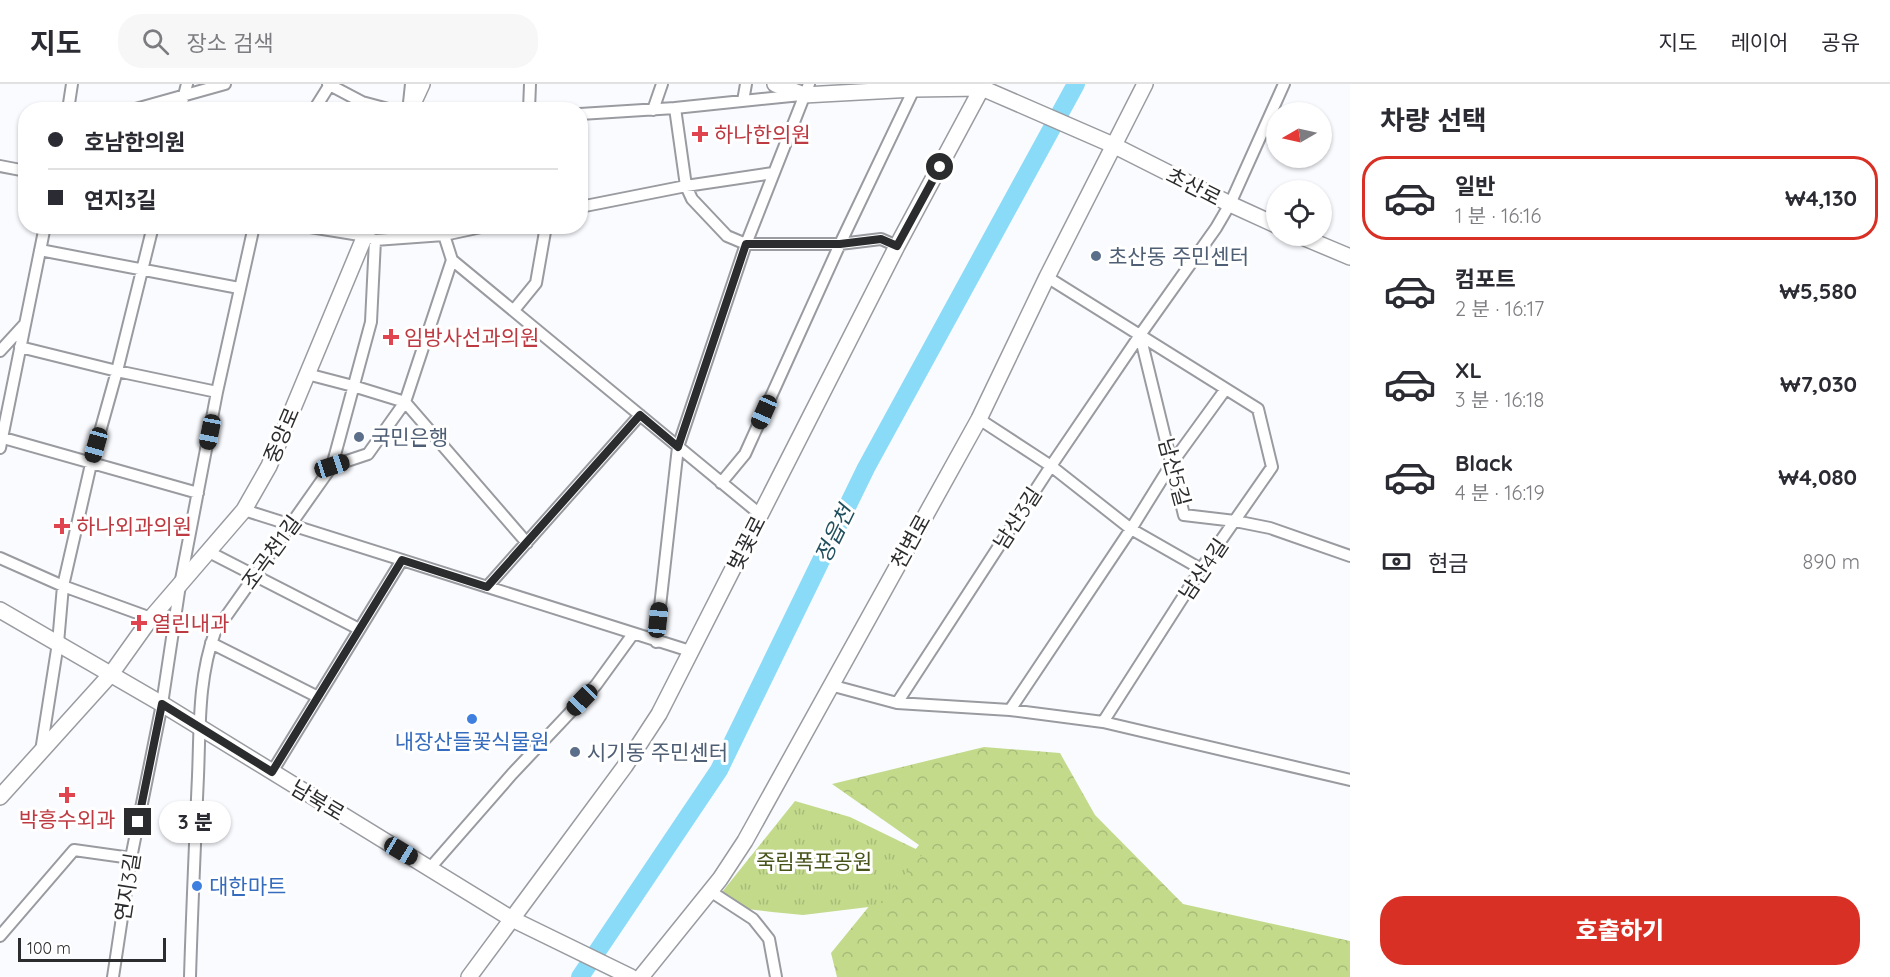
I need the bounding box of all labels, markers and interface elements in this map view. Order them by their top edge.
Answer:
search box [118,14,538,68]
text: 지도 [30,25,82,60]
icon: search [139,25,172,58]
text: 장소 검색 [187,29,274,57]
text: 지도 [1659,29,1697,55]
text: 레이어 [1730,29,1788,55]
text: 공유 [1821,29,1860,55]
north arrow [1266,102,1332,168]
map controls [1266,102,1332,246]
text: 차량 선택 [1380,103,1487,137]
place label: 하나한의원 [714,121,811,147]
marker: 하나한의원 [691,125,709,143]
text: 호남한의원 [84,128,185,156]
route start [926,153,953,180]
street label: 초산로 [1162,161,1226,211]
icon: car [1383,171,1437,225]
text: 일반 [1455,172,1495,200]
button: locate [1266,180,1332,246]
text: ₩4,130 [1785,184,1857,212]
text: 연지3길 [84,186,157,214]
text: 1 분 · 16:16 [1455,203,1541,228]
place label: 초산동 주민센터 [1108,243,1249,269]
marker: 초산동 주민센터 [1089,249,1103,263]
icon: car [1383,264,1437,318]
text: 컴포트 [1455,265,1516,293]
text: ₩5,580 [1779,277,1857,305]
text: 2 분 · 16:17 [1455,296,1544,321]
place label: 임방사선과의원 [404,324,539,350]
marker: 임방사선과의원 [382,328,400,346]
text: XL [1455,356,1482,384]
icon: car [1383,357,1437,411]
text: ₩7,030 [1780,370,1857,398]
text: 3 분 · 16:18 [1455,387,1544,412]
car [748,392,780,432]
street label: 중앙로 [258,403,304,467]
car [198,413,222,451]
place label: 국민은행 [371,424,448,450]
car [82,425,110,465]
marker: 국민은행 [352,430,366,444]
street label: 남산5길 [1153,435,1197,509]
text: Black [1455,449,1513,477]
icon: car [1383,450,1437,504]
car [312,452,352,480]
text: ₩4,080 [1778,463,1857,491]
text: 4 분 · 16:19 [1455,480,1545,505]
street label: 남산3길 [987,482,1047,554]
water label: 정읍천 [808,498,861,567]
street label: 천변로 [885,509,935,573]
street label: 조곡천1길 [235,510,307,594]
street label: 벚꽃로 [721,511,771,575]
place label: 하나외과의원 [76,513,192,539]
marker: 하나외과의원 [53,517,71,535]
street label: 남산4길 [1173,533,1233,605]
icon: cash [1380,545,1413,578]
text: 현금 [1428,549,1468,577]
text: 890 m [1802,549,1860,574]
car [647,601,669,639]
place label: 열린내과 [152,610,229,636]
marker: 열린내과 [130,614,148,632]
car [563,681,601,719]
marker: 내장산들꽃식물원 [465,712,479,726]
place label: 내장산들꽃식물원 [395,728,549,754]
place label: 시기동 주민센터 [587,739,728,765]
marker: 시기동 주민센터 [568,745,582,759]
street label: 남북로 [286,774,350,826]
marker: 박흥수외과 [58,786,76,804]
callout: 3 분 [159,801,231,843]
place label: 박흥수외과 [19,806,115,832]
route end [124,808,151,835]
text: 3 분 [178,809,212,834]
car [381,834,421,868]
park label: 죽림폭포공원 [756,848,872,874]
street label: 연지3길 [109,851,145,923]
place label: 대한마트 [209,873,286,899]
marker: 대한마트 [190,879,204,893]
button: 호출하기 [1380,896,1860,965]
scale bar [18,935,166,962]
text: 100 m [27,938,71,958]

